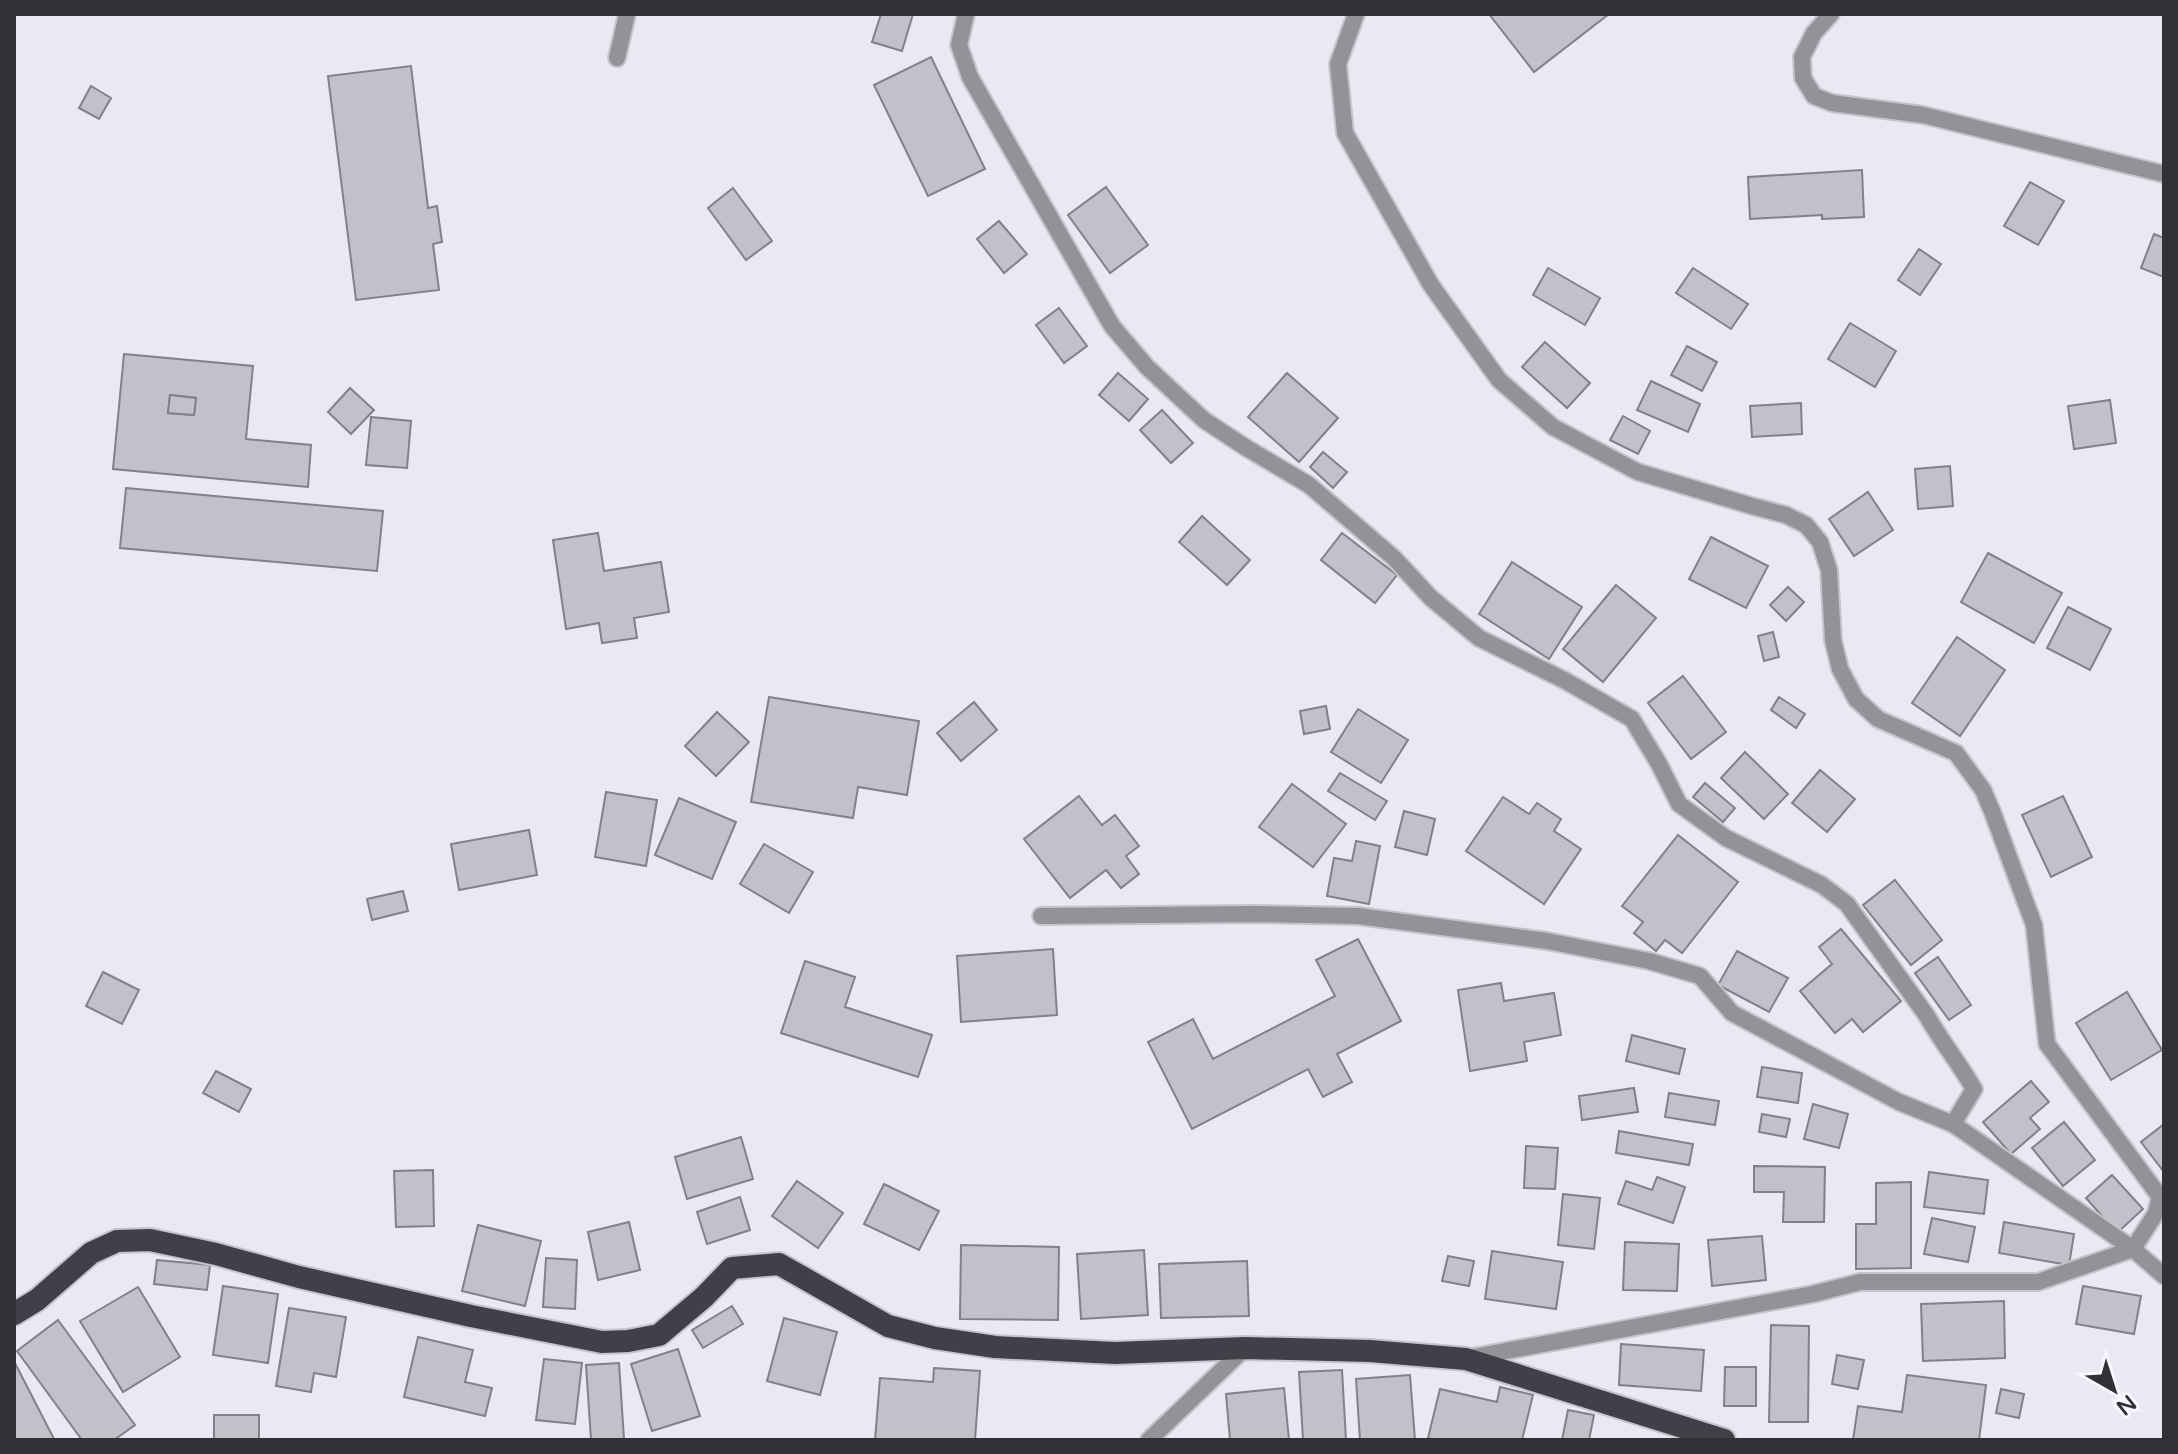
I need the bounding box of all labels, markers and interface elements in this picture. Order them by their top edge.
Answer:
north arrow [2074,1350,2154,1430]
text: N [2111,1389,2141,1420]

